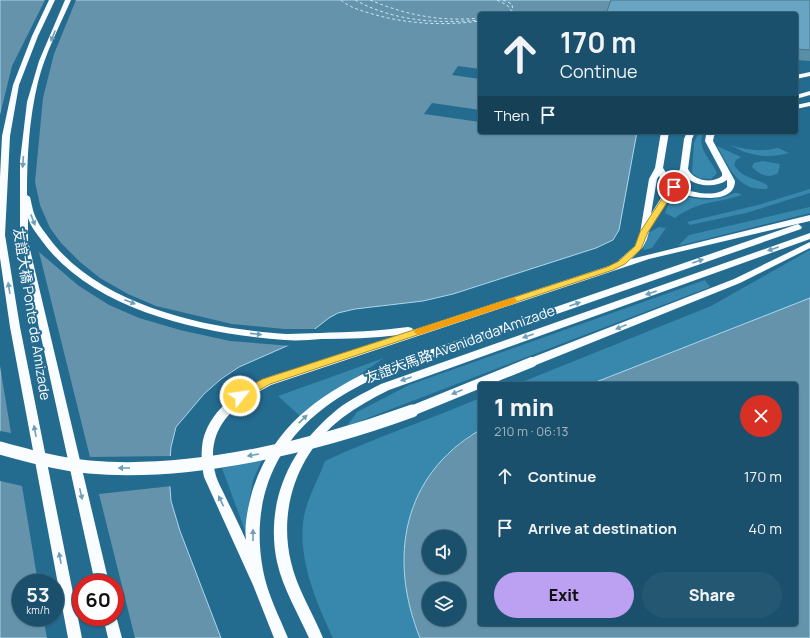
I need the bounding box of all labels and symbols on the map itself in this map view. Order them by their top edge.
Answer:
one-way arrow [50,30,56,41]
one-way arrow [20,156,26,169]
pin [657,170,691,204]
one-way arrow [31,215,37,227]
street label: 友誼大橋 Ponte da Amizade [9,226,56,401]
one-way arrow [767,247,779,253]
one-way arrow [692,258,704,264]
one-way arrow [6,282,12,294]
one-way arrow [644,290,656,296]
one-way arrow [125,299,137,305]
street label: 友誼大馬路 Avenida da Amizade [362,300,557,387]
one-way arrow [569,300,581,306]
one-way arrow [614,325,626,331]
one-way arrow [250,331,262,337]
one-way arrow [522,333,534,339]
position arrow [219,375,261,417]
one-way arrow [399,377,411,383]
one-way arrow [452,389,463,395]
one-way arrow [298,414,308,424]
one-way arrow [32,425,38,437]
one-way arrow [247,452,259,458]
one-way arrow [117,465,130,471]
one-way arrow [79,488,85,500]
one-way arrow [218,495,224,507]
one-way arrow [250,528,256,541]
one-way arrow [57,552,63,565]
speed limit sign: 60 [72,574,124,626]

